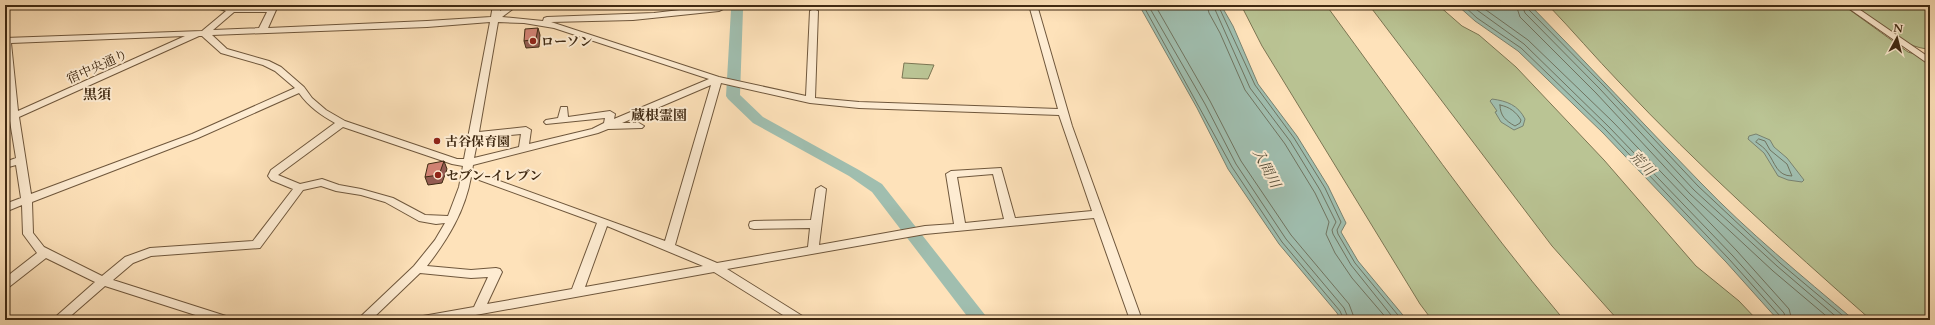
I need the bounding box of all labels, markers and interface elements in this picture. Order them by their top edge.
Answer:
north arrow [1877,18,1917,58]
text: N [1893,21,1904,37]
place label: ローソン [541,33,592,51]
marker: ローソン [528,36,538,46]
street label: 宿中央通り [64,45,131,88]
district label: 黒須 [83,85,111,104]
district label: 蔵根霊園 [631,106,687,125]
place label: 古谷保育園 [445,133,510,151]
marker: 古谷保育園 [432,136,442,146]
water label: 入間川 [1248,145,1286,193]
water label: 荒川 [1625,147,1660,181]
place label: セブン-イレブン [446,167,542,185]
marker: セブン-イレブン [433,170,443,180]

